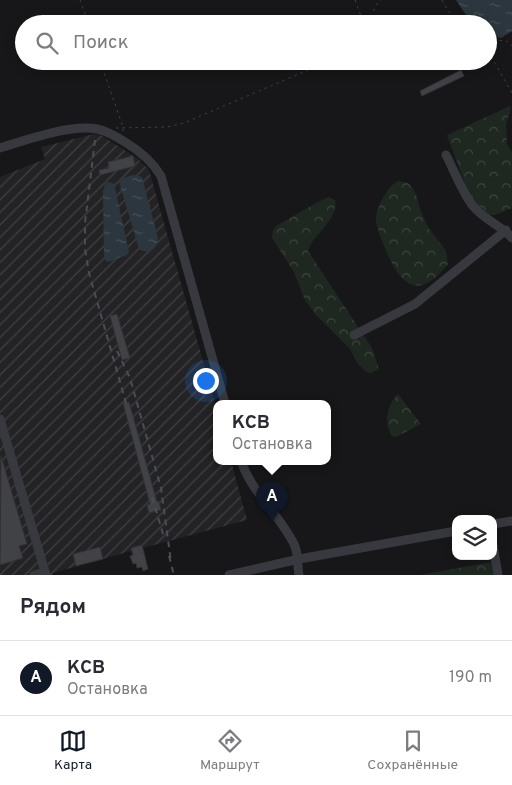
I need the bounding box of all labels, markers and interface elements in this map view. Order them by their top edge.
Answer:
search box [15,15,497,70]
icon: search [33,29,61,57]
text: Поиск [73,31,129,55]
your location [193,368,219,394]
popup [213,400,331,465]
text: КСВ [232,411,270,435]
text: Остановка [232,435,312,455]
pin: A [256,481,288,522]
map controls [452,515,497,560]
button: layers [452,515,497,560]
text: Рядом [20,594,86,621]
text: КСВ [67,656,105,680]
text: A [30,668,42,688]
text: 190 m [449,668,492,688]
text: Остановка [67,680,148,700]
tab: Карта [54,727,92,774]
tab: Маршрут [200,727,260,774]
tab: Сохранённые [367,727,458,774]

